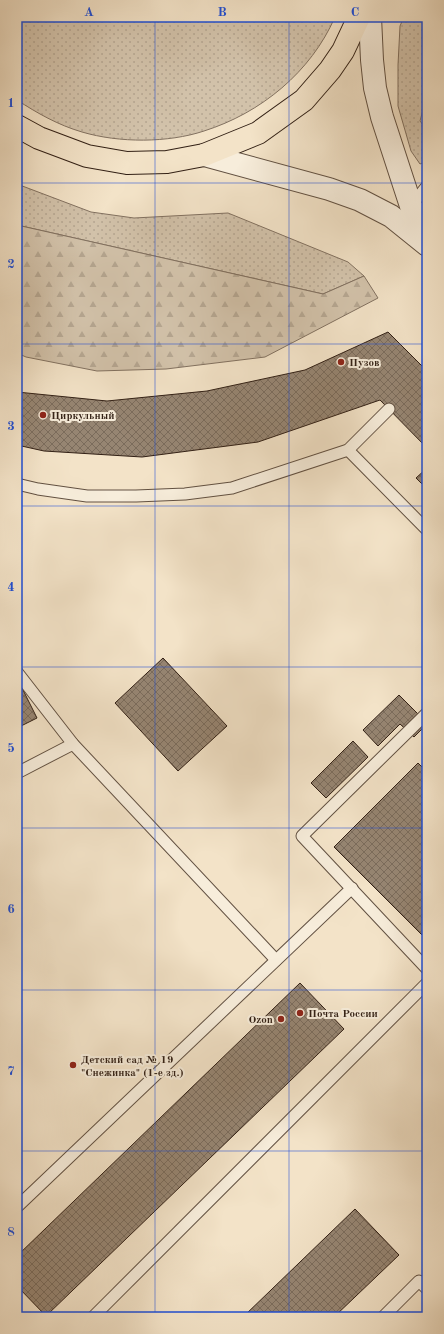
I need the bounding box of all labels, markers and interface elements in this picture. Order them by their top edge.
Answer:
text: A [84,6,94,19]
text: B [217,6,227,19]
text: C [351,6,359,19]
text: 1 [7,97,15,110]
text: 2 [7,258,15,271]
marker: Пузов [336,357,346,367]
place label: Пузов [349,358,380,369]
marker: Циркульный [38,410,48,420]
place label: Циркульный [51,411,114,422]
text: 3 [7,420,15,433]
text: 4 [7,581,15,594]
text: 5 [7,742,15,755]
text: 6 [7,903,15,916]
marker: Почта России [295,1008,305,1018]
place label: Почта России [308,1009,378,1020]
marker: Ozon [276,1014,286,1024]
place label: Ozon [248,1015,273,1026]
place label: Детский сад № 19 "Снежинка" (1-е зд.) [81,1055,184,1079]
marker: Детский сад № 19 "Снежинка" (1-е зд.) [68,1060,78,1070]
text: 7 [7,1065,15,1078]
text: 8 [7,1226,15,1239]

